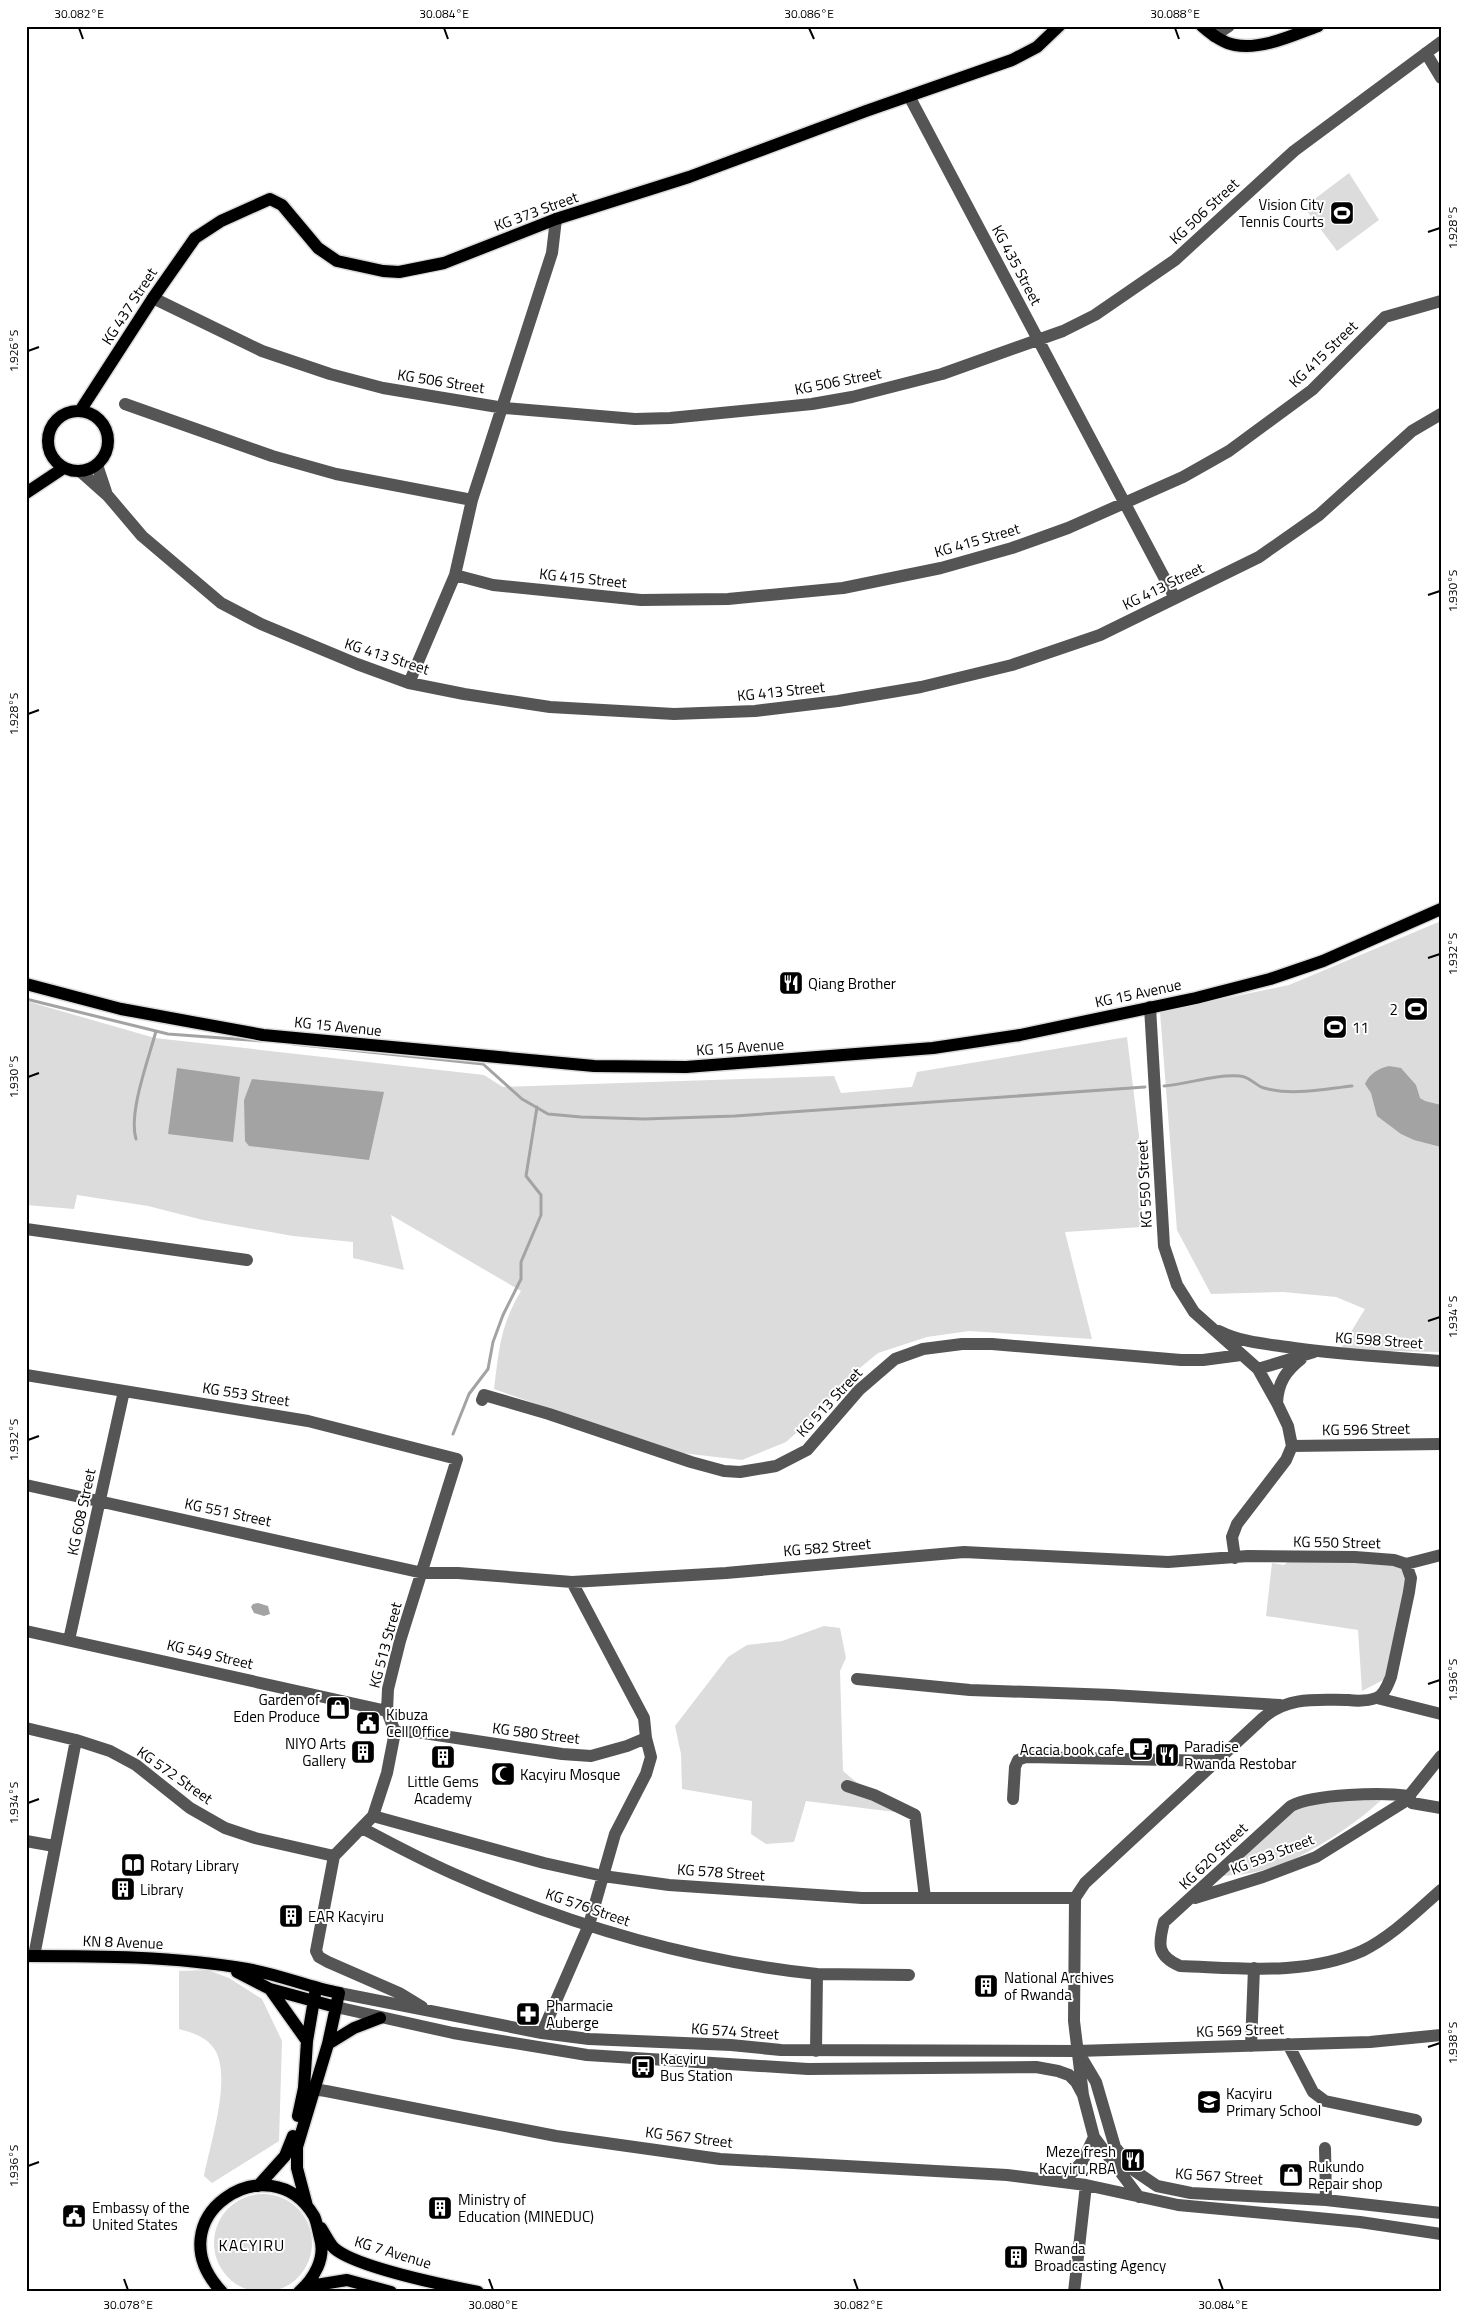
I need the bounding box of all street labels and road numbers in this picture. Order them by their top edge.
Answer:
street label: KG 506 Street [1164,172,1245,249]
street label: KG 373 Street [491,185,582,237]
street label: KG 435 Street [986,221,1048,310]
street label: KG 437 Street [95,262,163,349]
street label: KG 415 Street [1283,315,1363,393]
street label: KG 506 Street [793,361,884,401]
street label: KG 506 Street [396,363,487,399]
street label: KG 415 Street [932,517,1023,563]
street label: KG 413 Street [1118,556,1208,616]
street label: KG 415 Street [538,562,629,594]
street label: KG 413 Street [342,631,433,681]
street label: KG 413 Street [736,675,827,707]
street label: KG 15 Avenue [1093,973,1183,1013]
street label: KG 15 Avenue [293,1010,383,1042]
street label: KG 15 Avenue [695,1032,785,1062]
street label: KG 550 Street [1130,1139,1158,1229]
street label: KG 598 Street [1334,1325,1424,1355]
street label: KG 513 Street [791,1361,868,1442]
street label: KG 553 Street [201,1376,292,1412]
street label: KG 596 Street [1322,1417,1411,1441]
street label: KG 608 Street [61,1466,102,1557]
street label: KG 551 Street [183,1492,274,1533]
street label: KG 550 Street [1293,1530,1382,1554]
street label: KG 582 Street [782,1532,873,1562]
street label: KG 513 Street [363,1599,408,1690]
street label: KG 549 Street [165,1633,256,1675]
street label: KG 580 Street [491,1716,582,1750]
street label: KG 572 Street [132,1740,218,1810]
street label: KG 620 Street [1173,1817,1253,1895]
street label: KG 593 Street [1227,1827,1318,1881]
street label: KG 578 Street [676,1857,766,1887]
street label: KG 576 Street [543,1882,634,1932]
street label: KN 8 Avenue [82,1929,164,1955]
street label: KG 574 Street [690,2016,780,2046]
street label: KG 569 Street [1196,2017,1285,2043]
street label: KG 567 Street [644,2120,735,2154]
street label: KG 567 Street [1174,2161,1264,2191]
street label: KG 7 Avenue [352,2229,434,2275]

